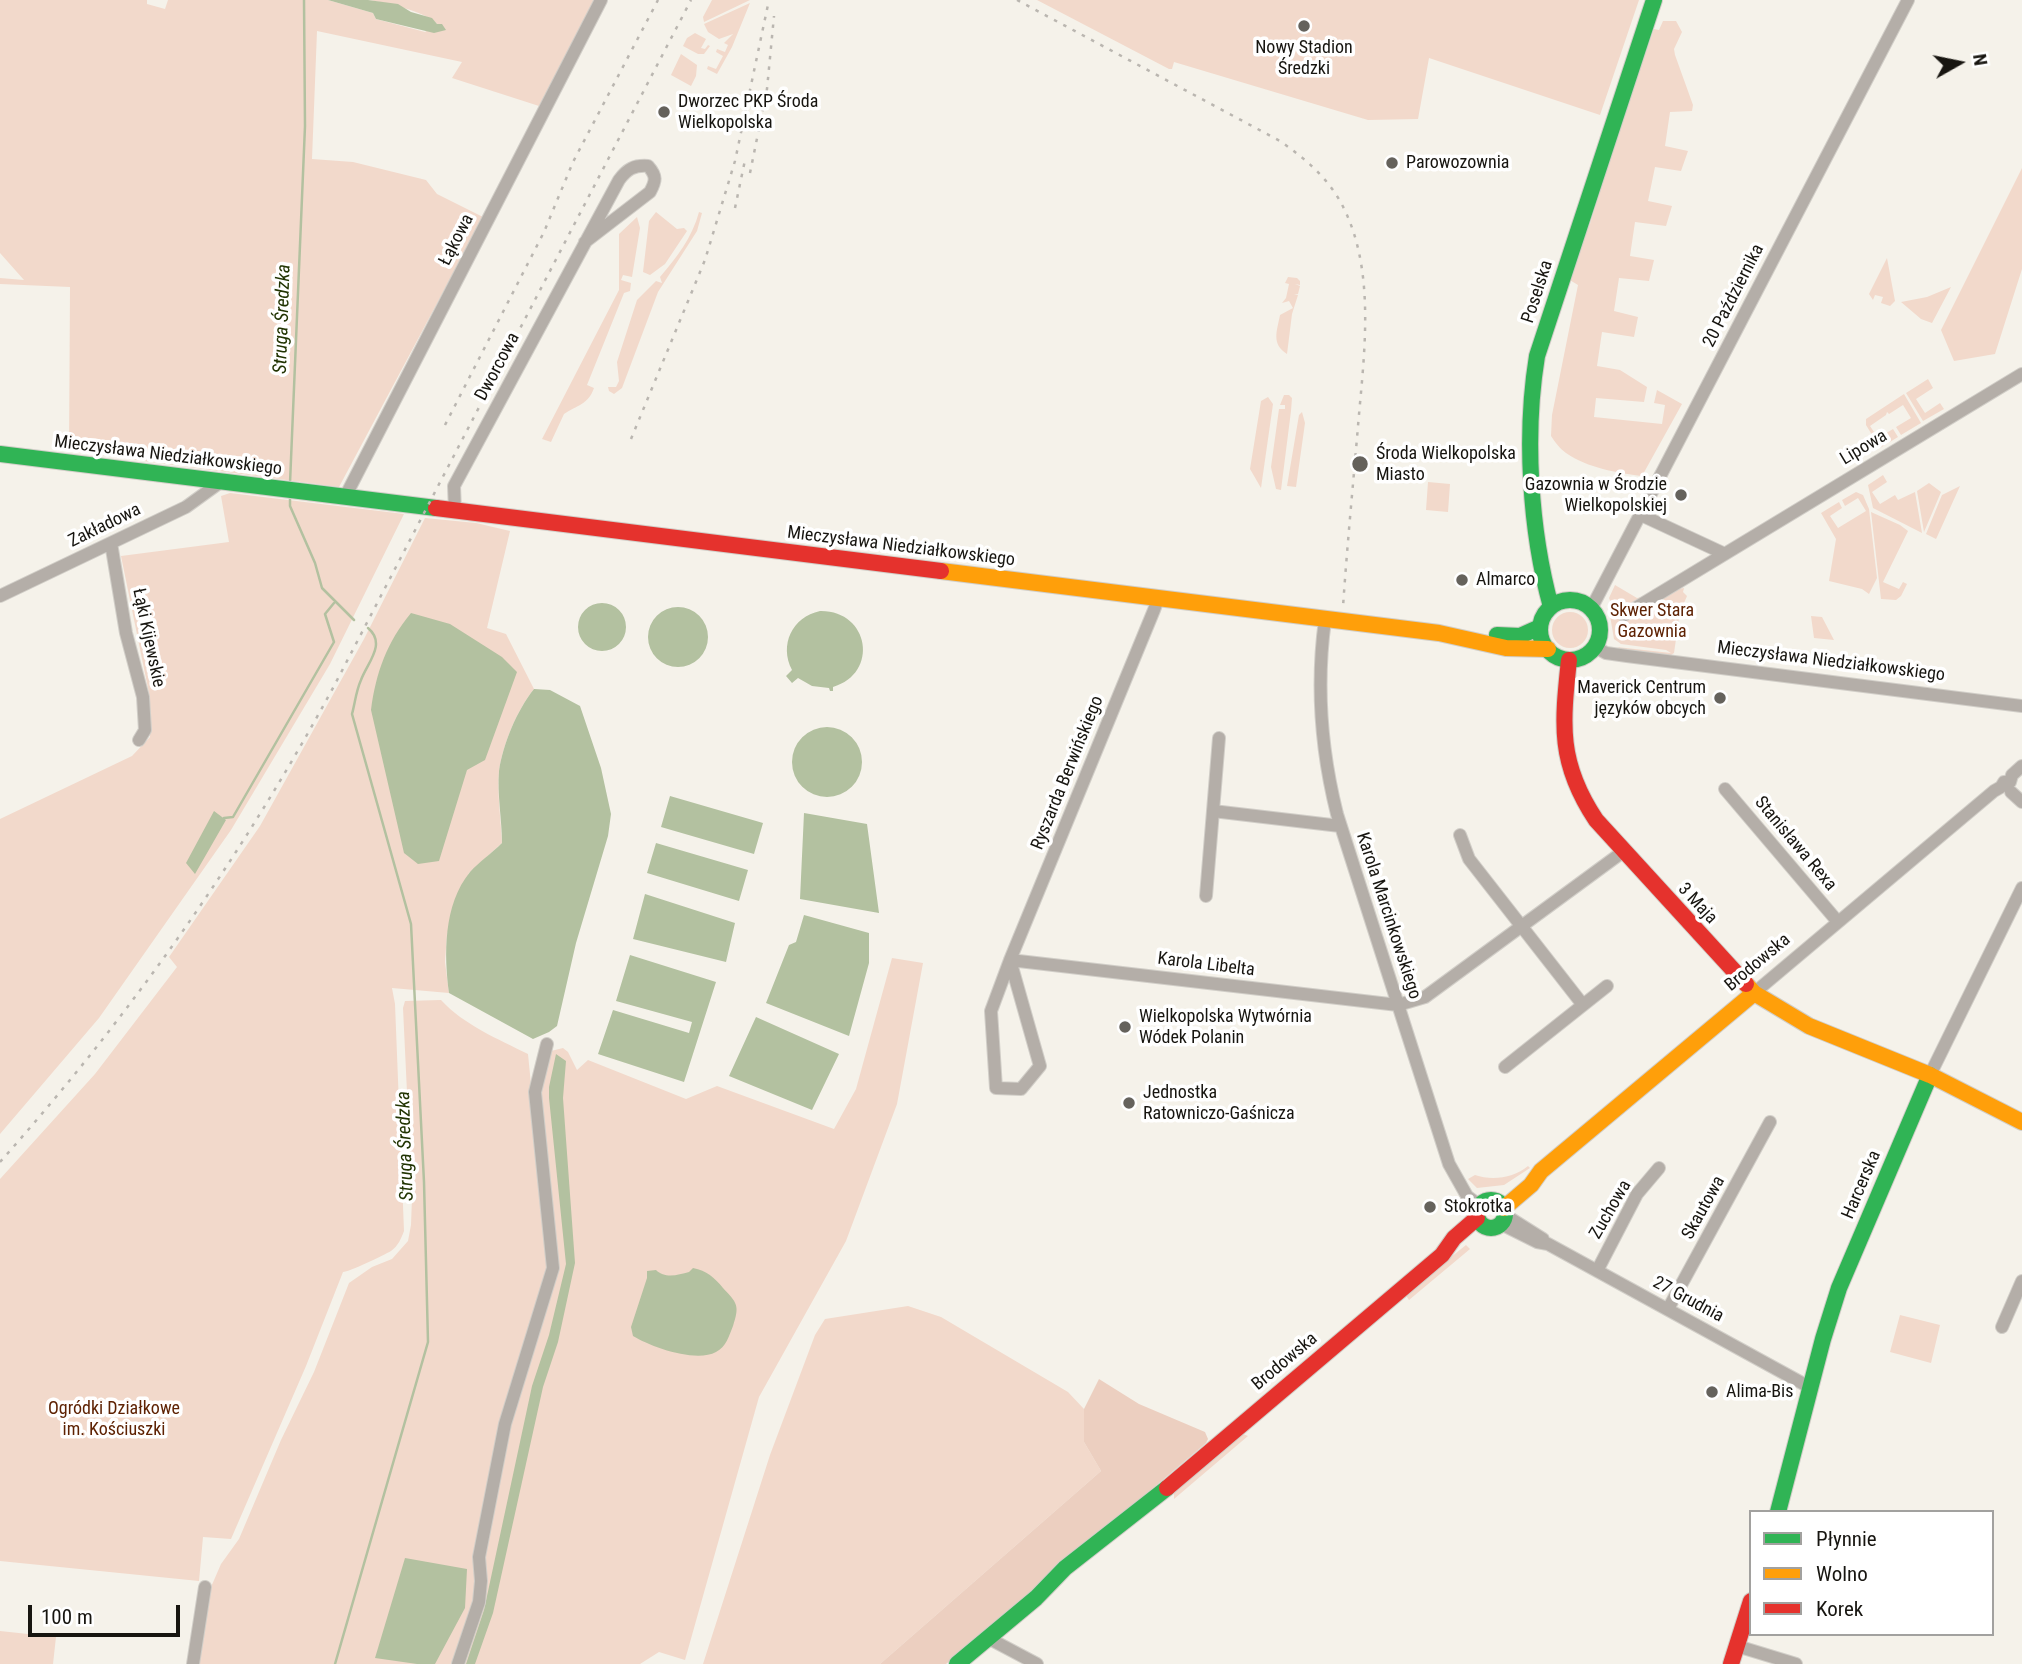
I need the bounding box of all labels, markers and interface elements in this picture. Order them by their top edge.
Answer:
marker: Nowy Stadion Średzki [1296,18,1312,34]
north arrow [1924,28,1994,98]
place label: Nowy Stadion Średzki [1255,37,1353,80]
text: N [1968,52,1993,67]
place label: Dworzec PKP Środa Wielkopolska [678,91,818,134]
marker: Dworzec PKP Środa Wielkopolska [656,104,672,120]
place label: Parowozownia [1406,152,1509,174]
marker: Parowozownia [1384,155,1400,171]
street label: Łąkowa [435,211,479,269]
street label: 20 Października [1699,241,1769,351]
street label: Poselska [1518,258,1558,326]
water label: Struga Średzka [270,264,296,374]
street label: Dworcowa [471,329,525,405]
street label: Lipowa [1837,426,1891,470]
street label: Mieczysława Niedziałkowskiego [53,431,283,481]
place label: Środa Wielkopolska Miasto [1376,443,1516,486]
marker: Środa Wielkopolska Miasto [1350,454,1370,474]
place label: Gazownia w Środzie Wielkopolskiej [1525,474,1667,516]
marker: Gazownia w Środzie Wielkopolskiej [1673,487,1689,503]
street label: Zakładowa [65,499,145,553]
street label: Mieczysława Niedziałkowskiego [786,522,1016,572]
place label: Almarco [1476,569,1535,591]
marker: Almarco [1454,572,1470,588]
street label: Łąki Kijewskie [127,587,169,689]
park label: Skwer Stara Gazownia [1610,600,1694,642]
street label: Mieczysława Niedziałkowskiego [1716,637,1946,687]
place label: Maverick Centrum języków obcych [1577,677,1706,720]
marker: Maverick Centrum języków obcych [1712,690,1728,706]
street label: Ryszarda Berwińskiego [1027,693,1109,853]
street label: Stanisława Rexa [1749,792,1841,896]
street label: Karola Marcinkowskiego [1351,830,1425,1002]
street label: 3 Maja [1673,879,1721,929]
street label: Brodowska [1721,929,1795,997]
street label: Karola Libelta [1156,948,1256,982]
place label: Wielkopolska Wytwórnia Wódek Polanin [1139,1006,1312,1048]
marker: Wielkopolska Wytwórnia Wódek Polanin [1117,1019,1133,1035]
place label: Jednostka Ratowniczo-Gaśnicza [1143,1082,1295,1124]
water label: Struga Średzka [393,1091,419,1201]
marker: Jednostka Ratowniczo-Gaśnicza [1121,1095,1137,1111]
street label: Harcerska [1838,1148,1886,1222]
street label: Skautowa [1678,1172,1730,1244]
street label: Zuchowa [1586,1177,1636,1243]
place label: Stokrotka [1444,1196,1512,1218]
marker: Stokrotka [1422,1199,1438,1215]
street label: 27 Grudnia [1649,1272,1727,1328]
street label: Brodowska [1248,1328,1322,1396]
place label: Alima-Bis [1726,1381,1793,1403]
marker: Alima-Bis [1704,1384,1720,1400]
park label: Ogródki Działkowe im. Kościuszki [48,1398,180,1440]
legend [1749,1510,1994,1636]
text: Płynnie [1816,1527,1877,1551]
text: Wolno [1816,1562,1868,1586]
scale bar [32,1590,184,1634]
text: Korek [1816,1597,1863,1621]
text: 100 m [41,1605,93,1629]

